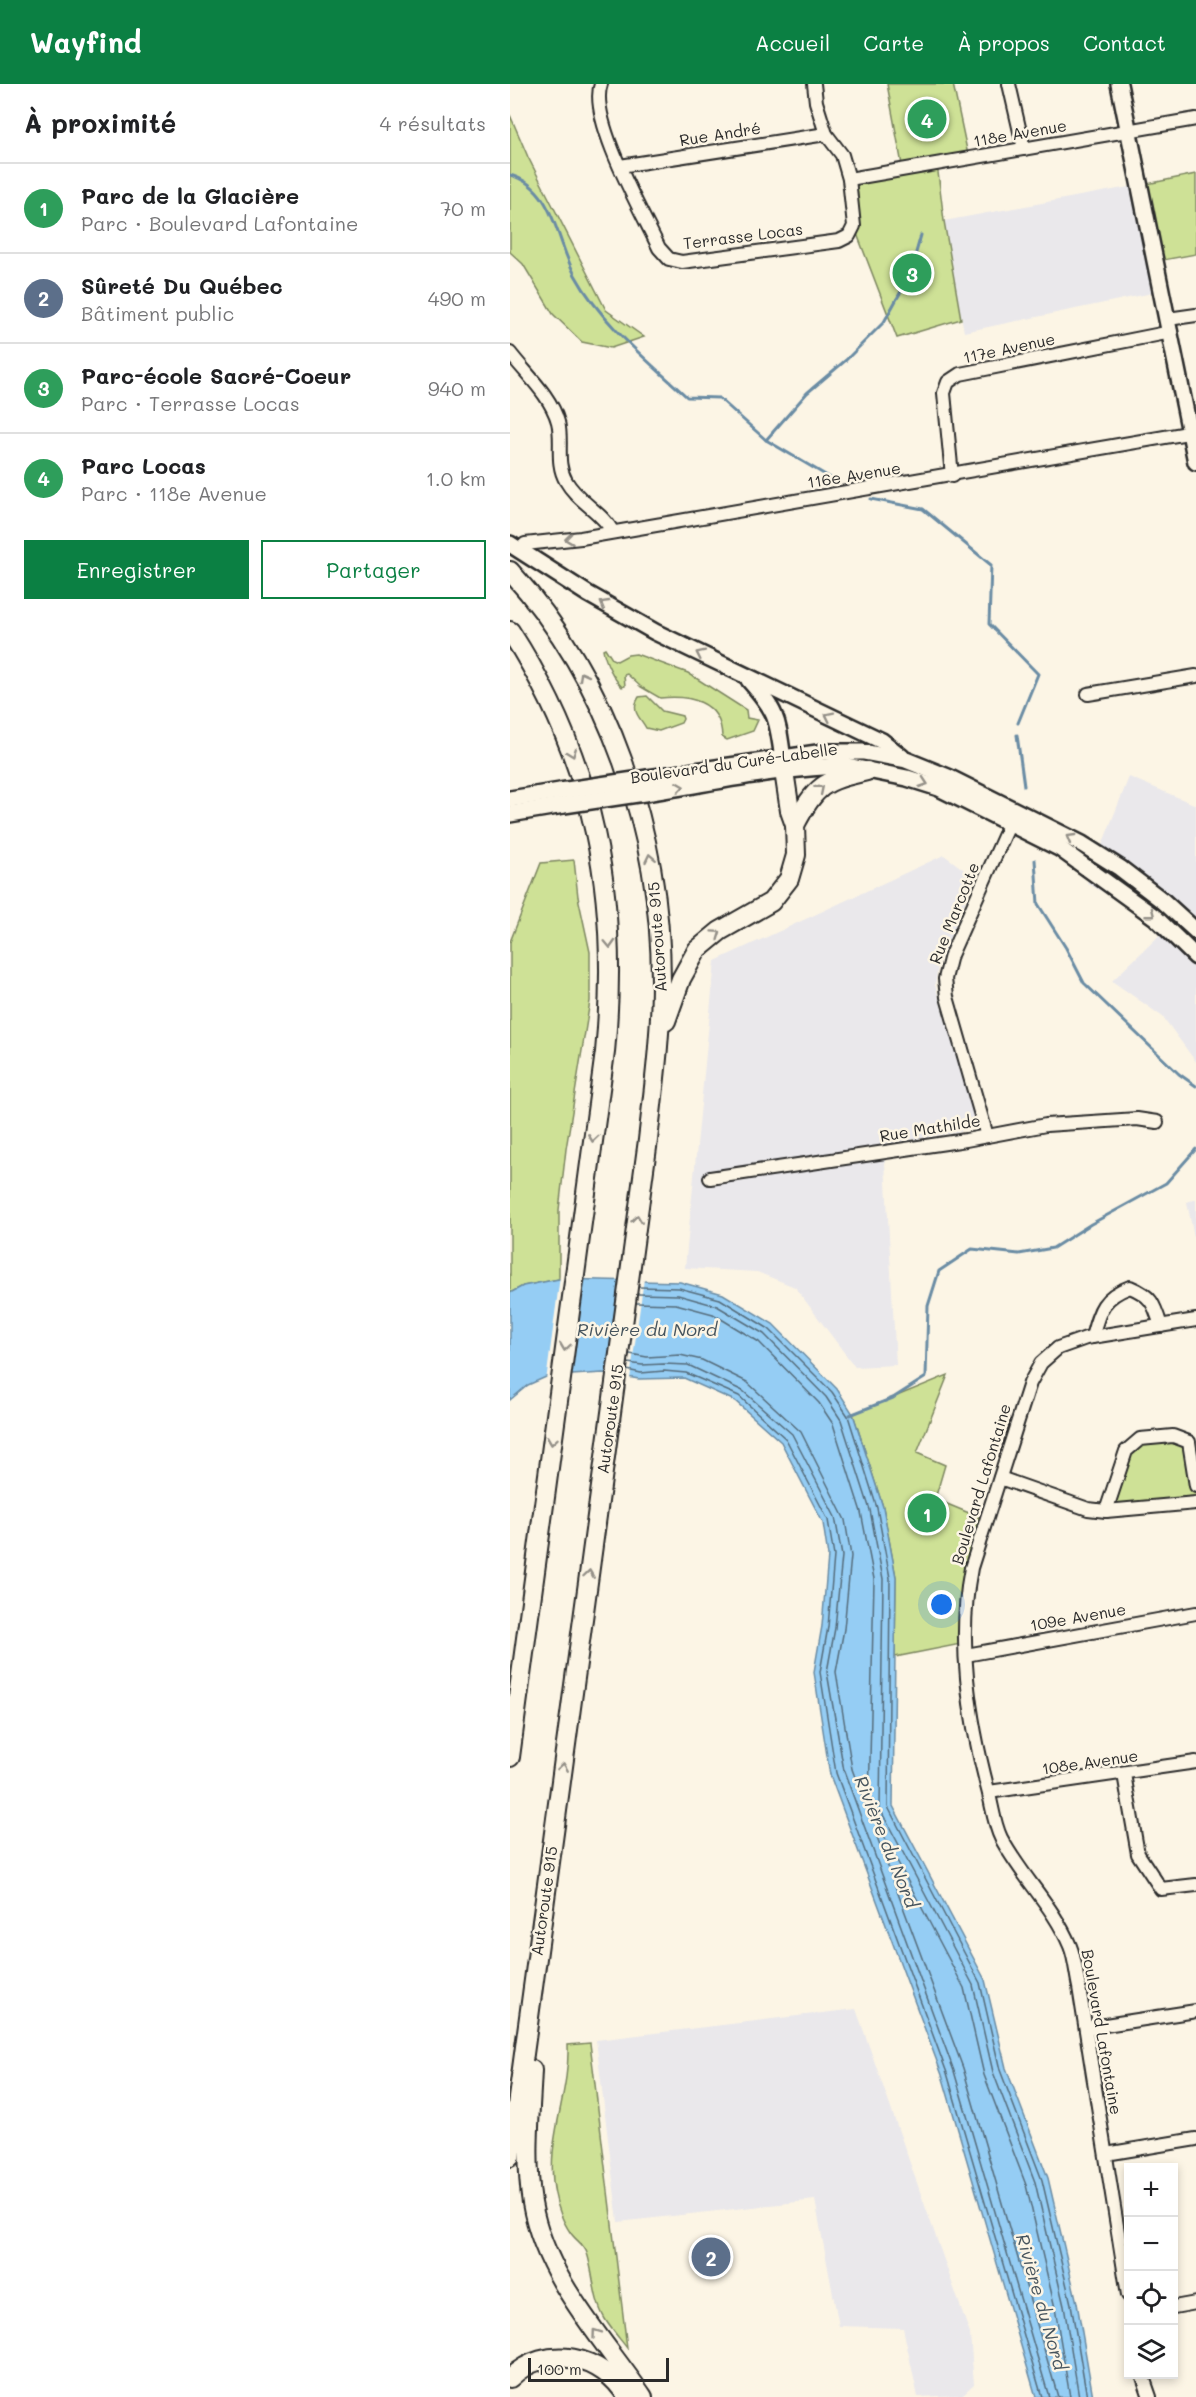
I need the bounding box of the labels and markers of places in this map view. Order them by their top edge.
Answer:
pin: 4 [908,96,946,141]
pin: 3 [892,250,932,296]
pin: 1 [908,1490,946,1536]
pin: 2 [692,2234,730,2280]

